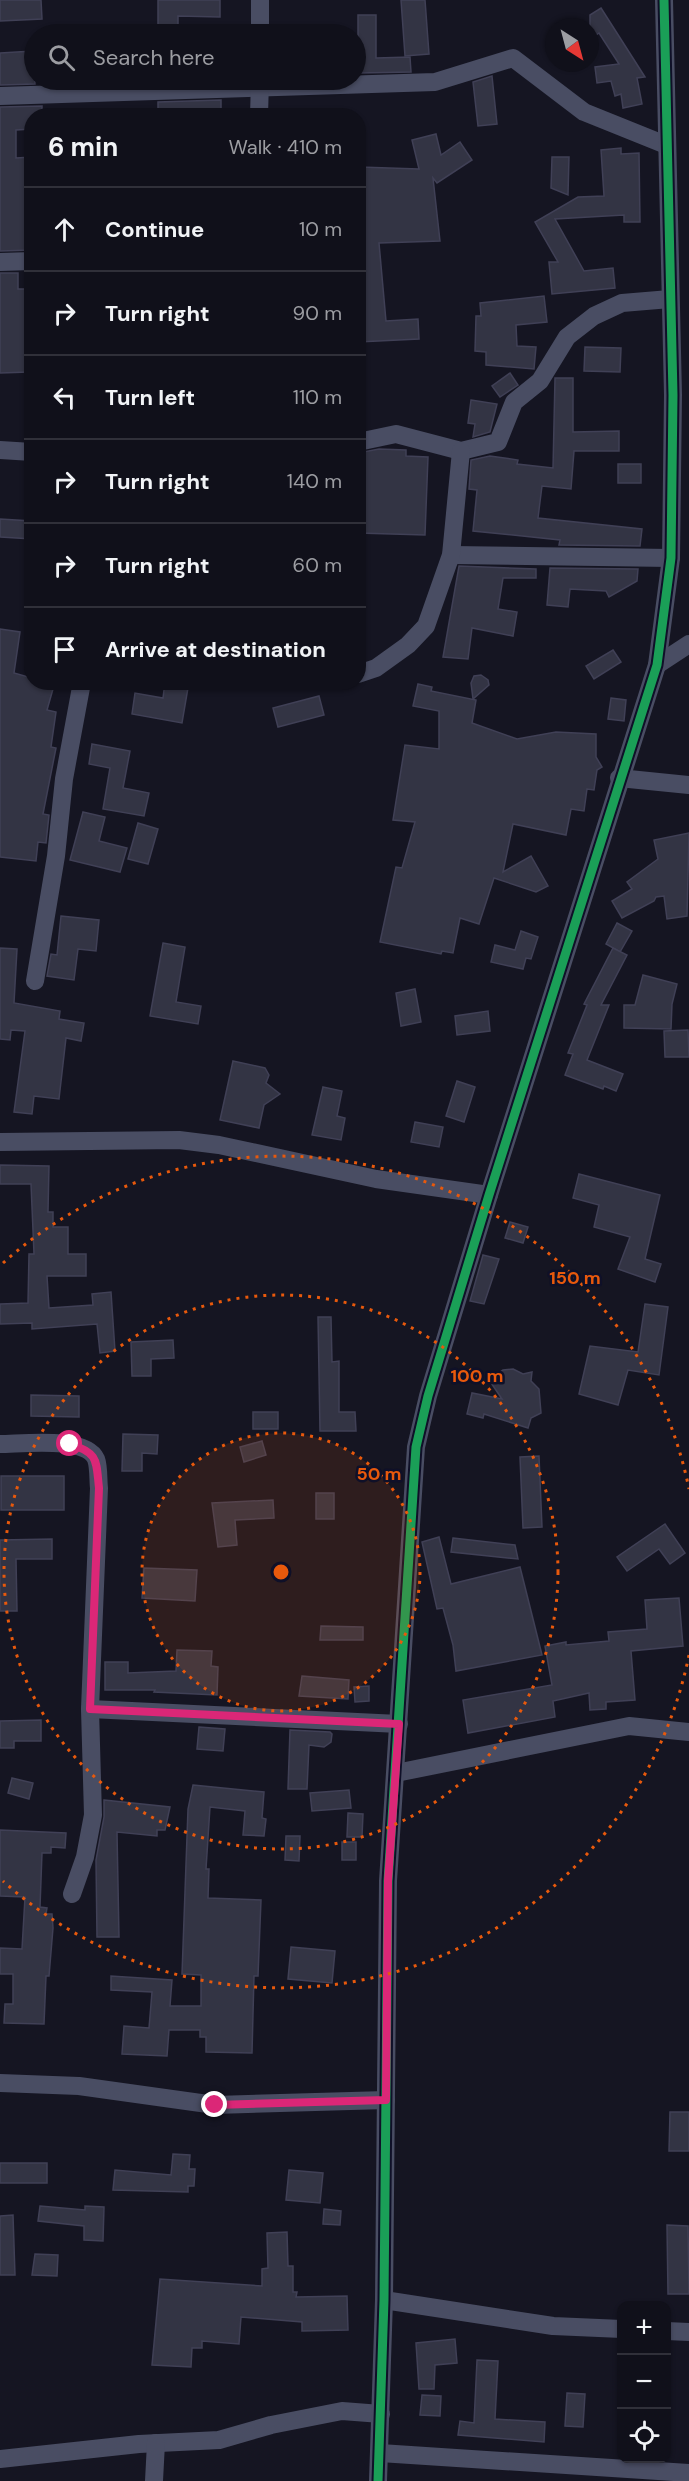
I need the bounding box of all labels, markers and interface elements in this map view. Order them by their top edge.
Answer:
north arrow [545,18,599,72]
search box [24,24,366,90]
icon: search [45,41,78,74]
text: Search here [93,43,214,72]
text: 6 min [48,130,118,164]
text: Walk · 410 m [228,134,342,160]
icon: ahead [48,213,81,246]
text: Continue [105,215,204,244]
text: 10 m [299,216,342,242]
icon: right [48,297,81,330]
text: Turn right [105,299,210,328]
text: 90 m [293,300,342,326]
icon: left [48,381,81,414]
text: Turn left [105,383,195,412]
text: 110 m [293,384,342,410]
icon: right [48,465,81,498]
text: Turn right [105,467,210,496]
text: 140 m [287,468,342,494]
icon: right [48,549,81,582]
text: Turn right [105,551,210,580]
text: 60 m [293,552,342,578]
icon: arrive [48,633,81,666]
text: Arrive at destination [105,635,326,664]
text: 150 m [549,1266,601,1290]
text: 100 m [450,1364,504,1388]
route start [56,1430,82,1456]
text: 50 m [356,1462,402,1486]
centre of rings [271,1562,291,1582]
route end [201,2091,227,2117]
map controls [617,2301,671,2463]
button: + [617,2301,671,2355]
button: − [617,2355,671,2409]
button: locate [617,2409,671,2463]

